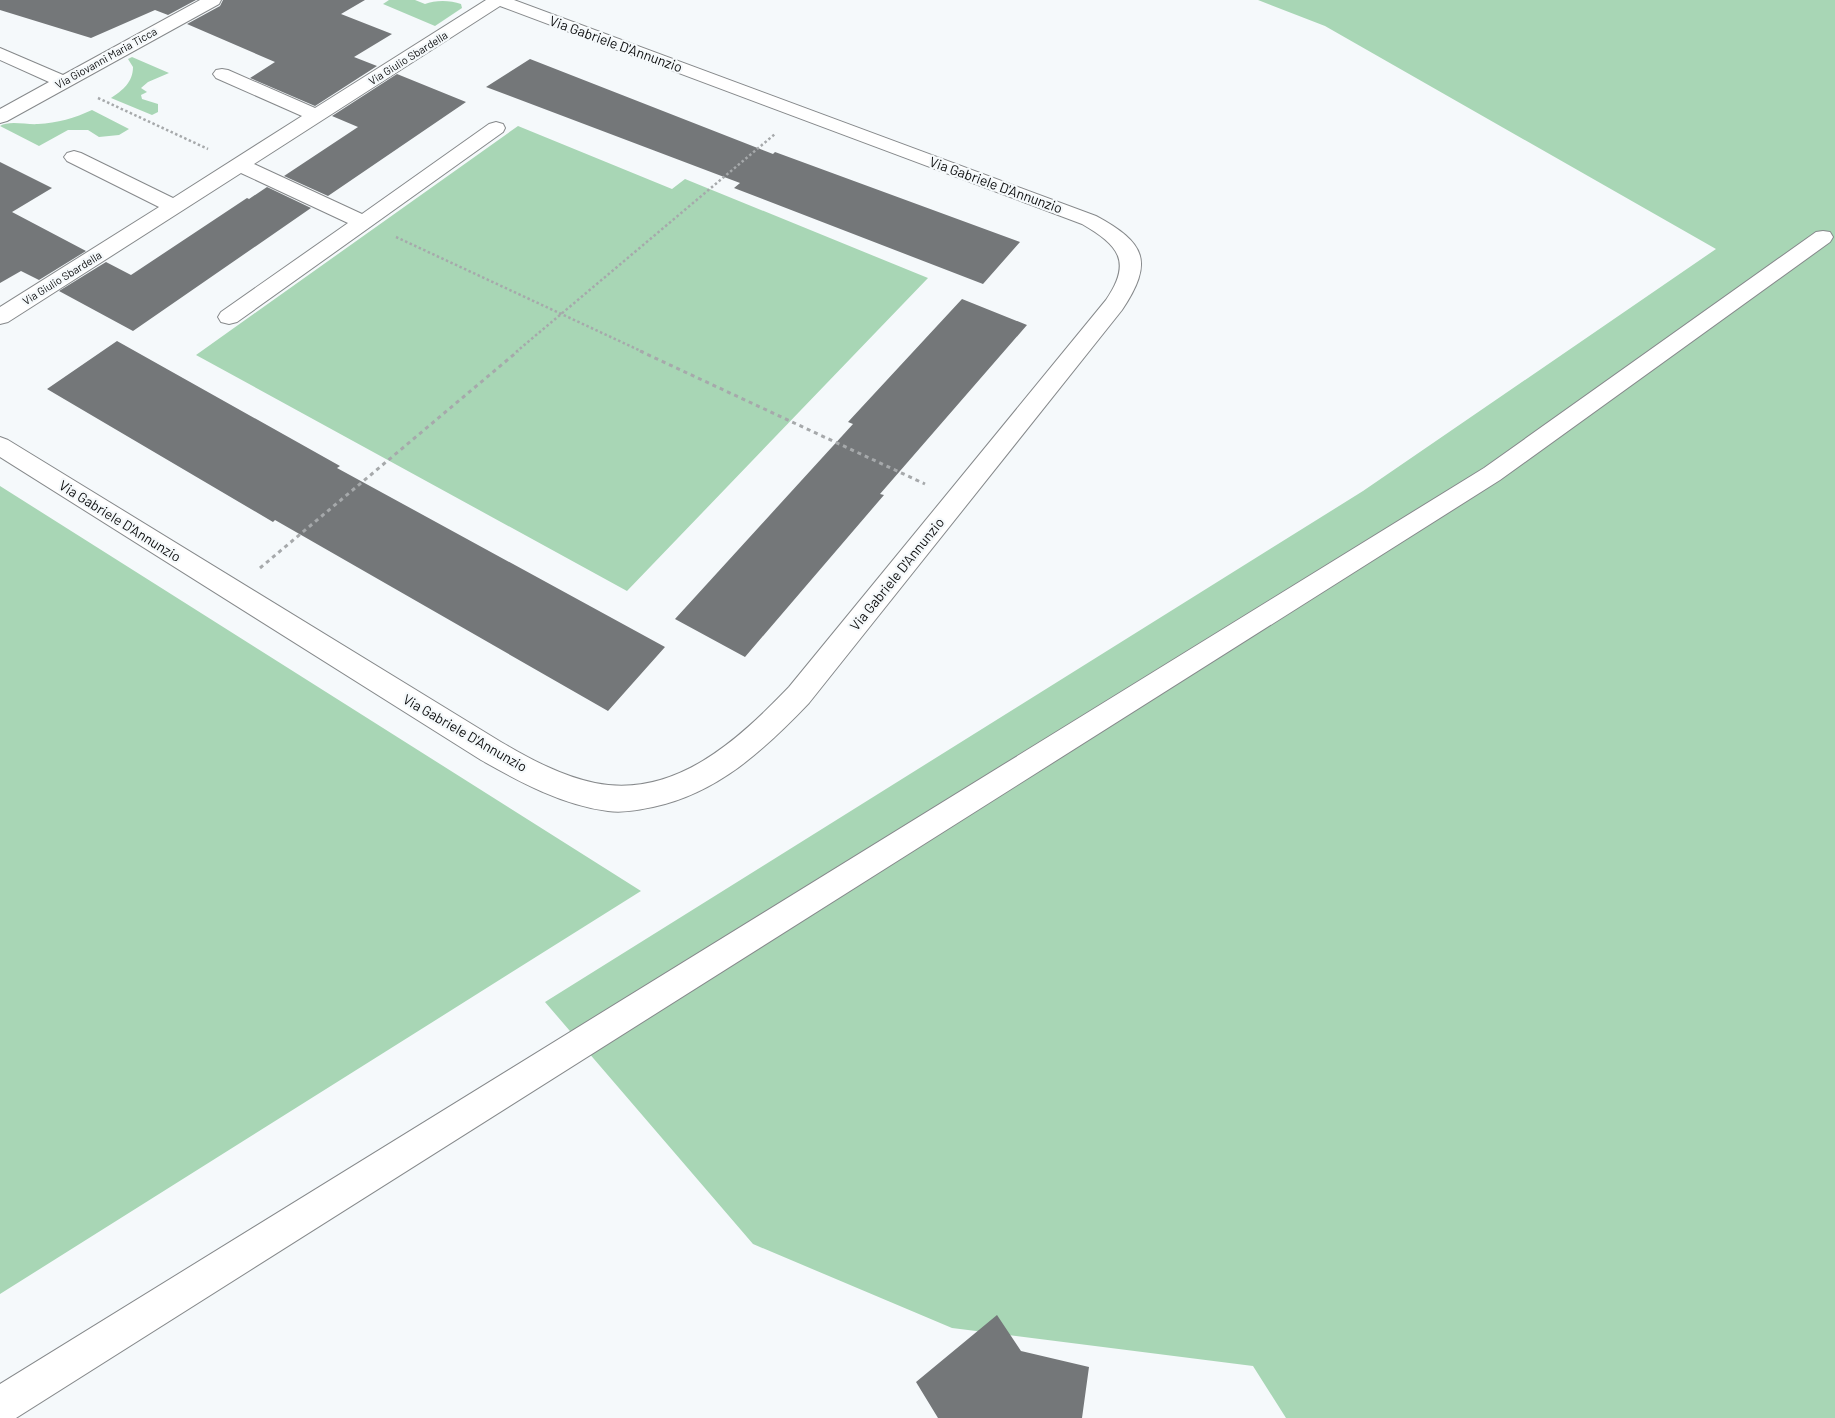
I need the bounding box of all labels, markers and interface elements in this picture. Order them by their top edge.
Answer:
street label: Via Gabriele D'Annunzio [547,12,685,76]
street label: Via Giovanni Maria Ticca [53,24,159,91]
street label: Via Giulio Sbardella [366,28,450,87]
street label: Via Gabriele D'Annunzio [927,153,1065,217]
street label: Via Giulio Sbardella [20,248,104,307]
street label: Via Gabriele D'Annunzio [56,476,184,565]
street label: Via Gabriele D'Annunzio [846,514,947,634]
street label: Via Gabriele D'Annunzio [400,690,530,775]

